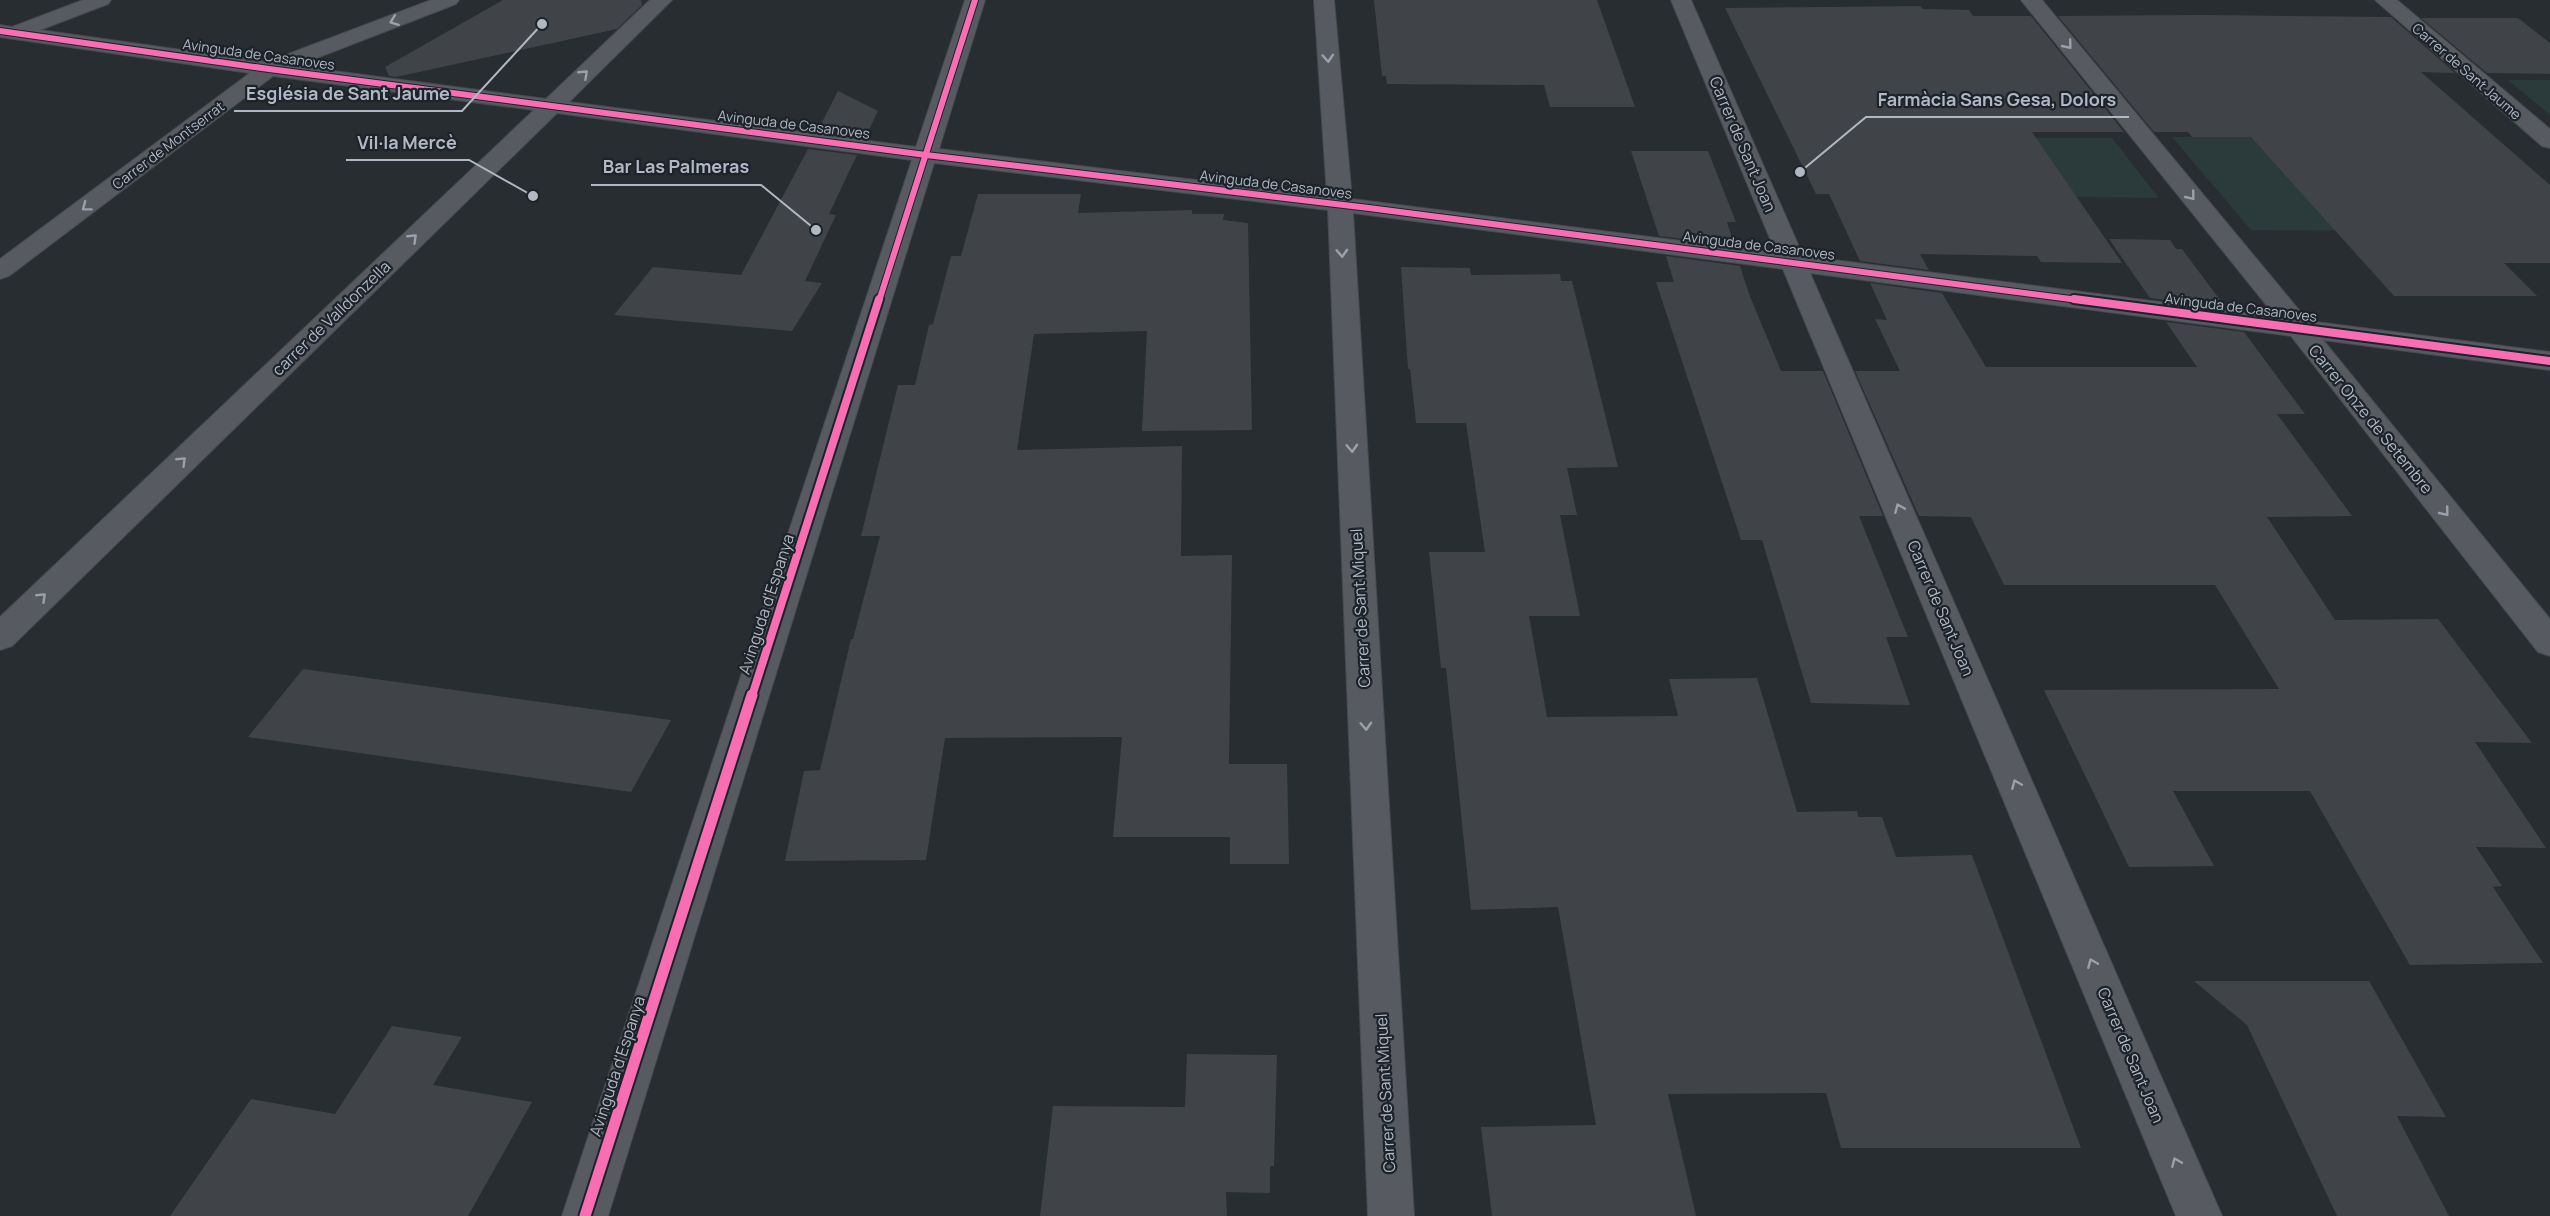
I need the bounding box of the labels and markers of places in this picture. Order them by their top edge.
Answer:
callout: Església de Sant Jaume [234,75,462,111]
callout: Farmàcia Sans Gesa, Dolors [1866,81,2129,117]
callout: Vil·la Mercè [346,124,469,160]
callout: Bar Las Palmeras [591,149,761,185]

